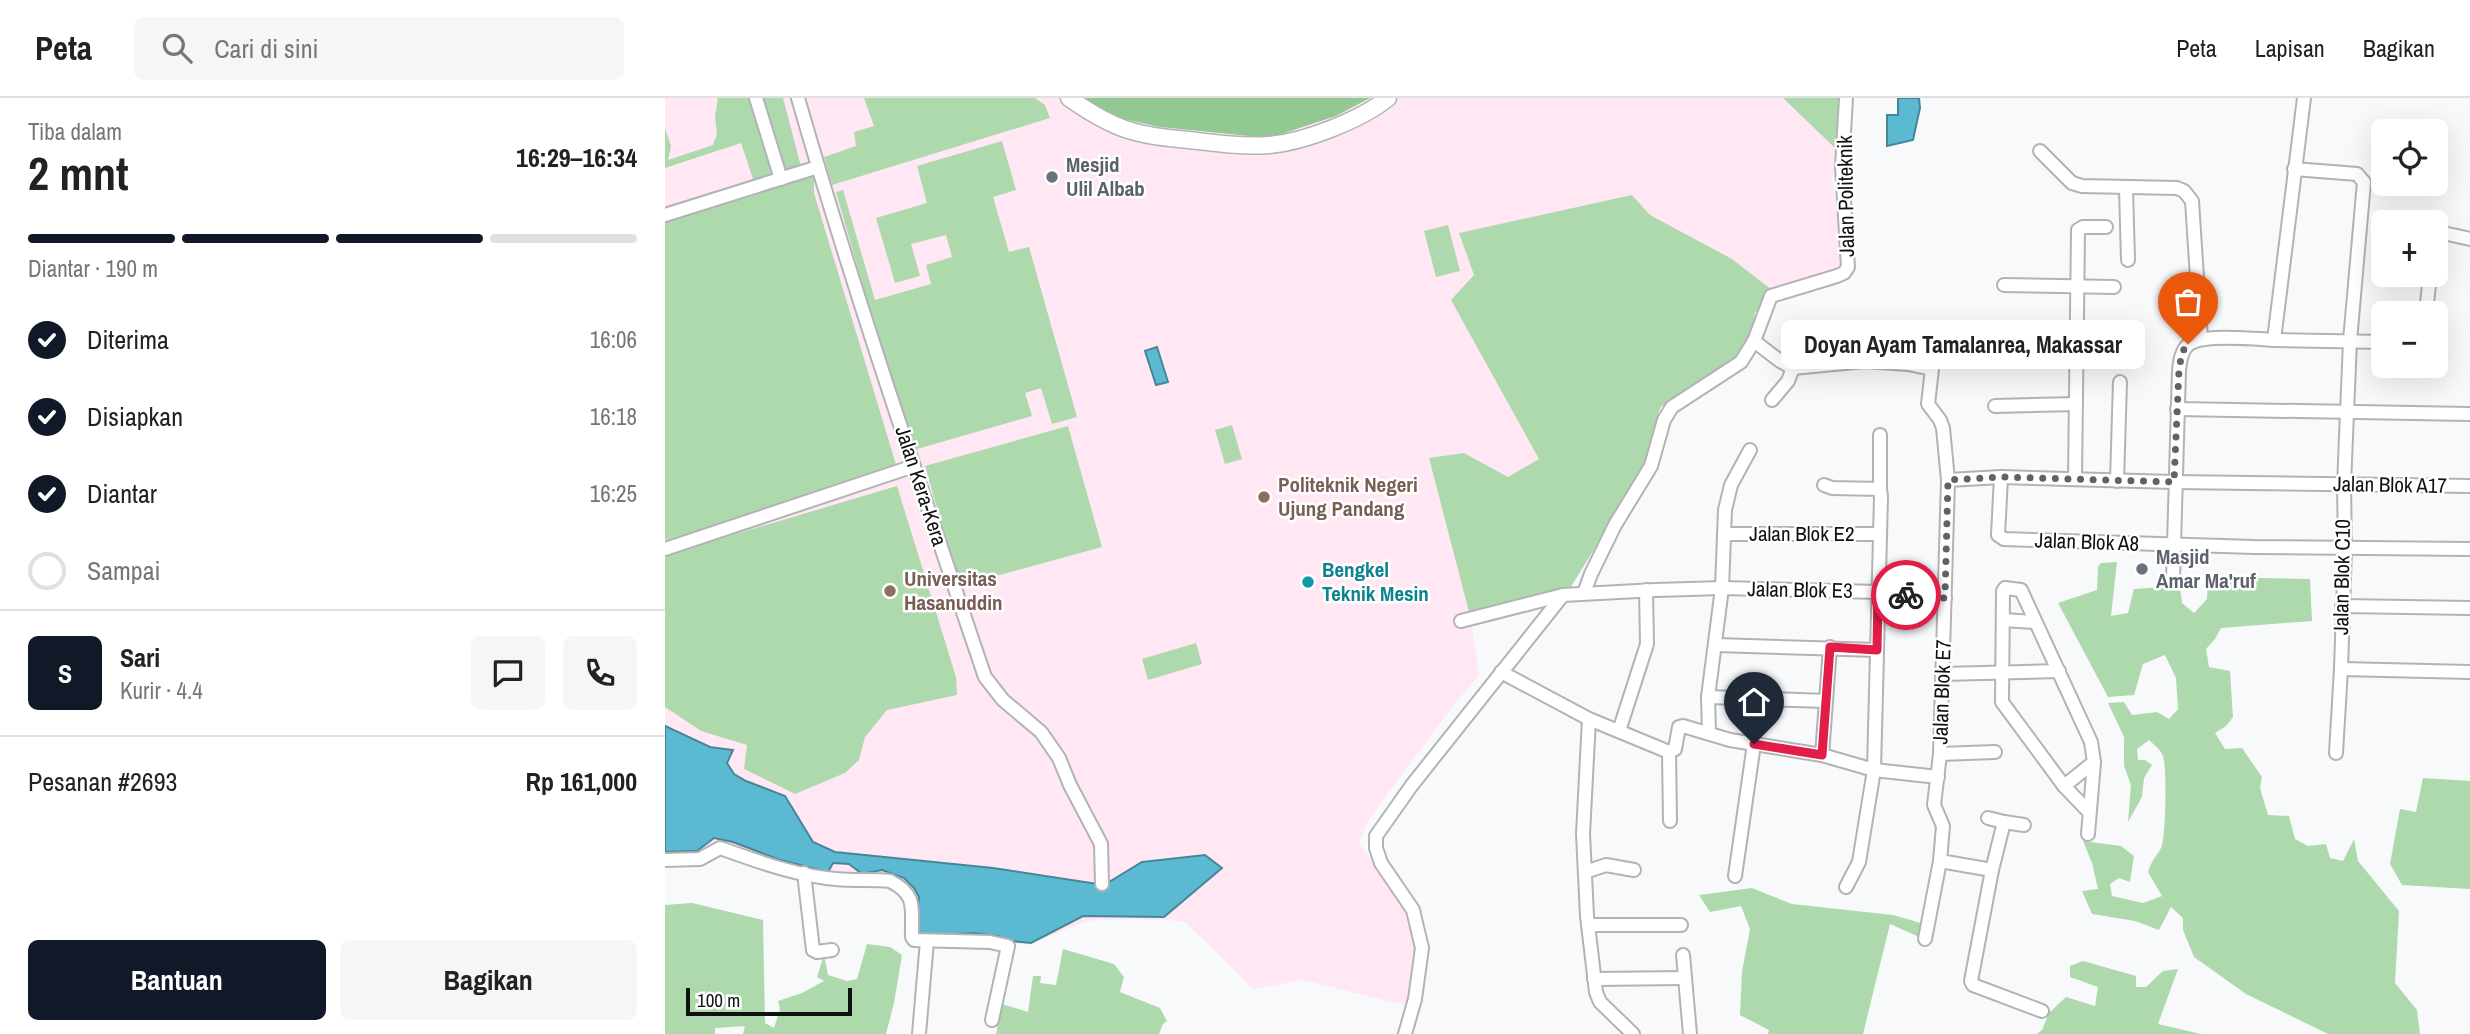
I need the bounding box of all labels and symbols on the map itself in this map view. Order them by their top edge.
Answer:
street label: Jalan Politeknik [1830,135,1861,257]
place label: Mesjid Ulil Albab [1066,150,1145,203]
marker: Mesjid Ulil Albab [1044,169,1060,185]
pin [2158,272,2218,344]
callout: Doyan Ayam Tamalanrea, Makassar [1782,320,2146,368]
street label: Jalan Kera-Kera [888,422,955,550]
street label: Jalan Blok A17 [2333,469,2447,500]
place label: Politeknik Negeri Ujung Pandang [1278,470,1418,523]
marker: Politeknik Negeri Ujung Pandang [1256,489,1272,505]
street label: Jalan Blok E2 [1749,519,1855,548]
street label: Jalan Blok C10 [2326,519,2357,635]
street label: Jalan Blok A8 [2034,525,2140,558]
place label: Masjid Amar Ma'ruf [2156,542,2256,595]
place label: Bengkel Teknik Mesin [1322,555,1429,608]
courier [1871,560,1941,630]
marker: Masjid Amar Ma'ruf [2134,561,2150,577]
place label: Universitas Hasanuddin [904,564,1003,617]
marker: Bengkel Teknik Mesin [1300,574,1316,590]
street label: Jalan Blok E3 [1747,574,1853,605]
marker: Universitas Hasanuddin [882,583,898,599]
street label: Jalan Blok E7 [1925,639,1958,745]
pin [1724,672,1784,744]
scale bar [686,985,852,1017]

